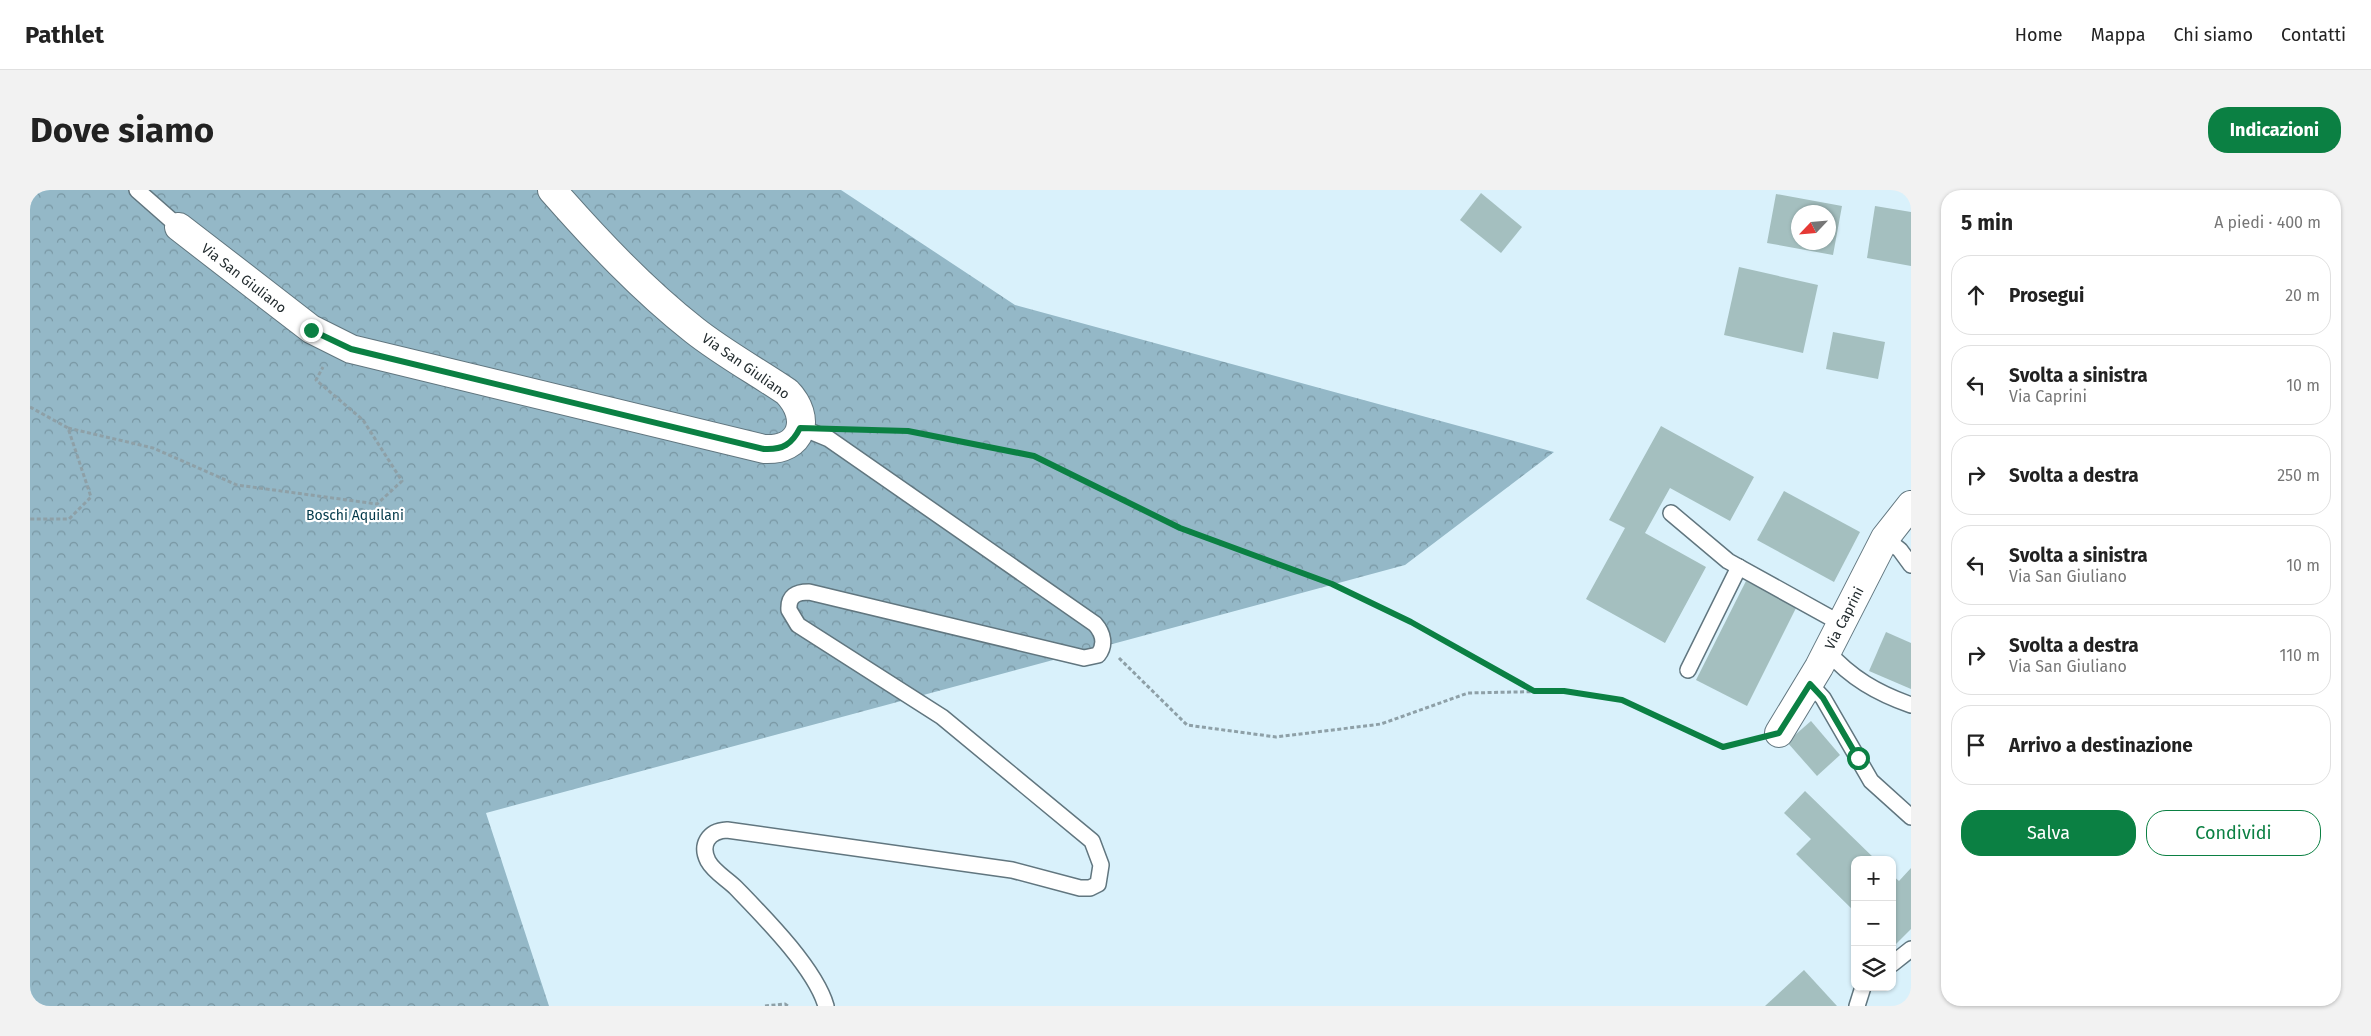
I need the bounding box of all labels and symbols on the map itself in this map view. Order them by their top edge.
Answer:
north arrow [1791,205,1836,250]
street label: Via San Giuliano [198,240,290,317]
route end [300,319,323,342]
street label: Via San Giuliano [699,330,793,403]
park label: Boschi Aquilani [306,507,404,524]
street label: Via Caprini [1821,584,1868,652]
route start [1847,747,1870,770]

